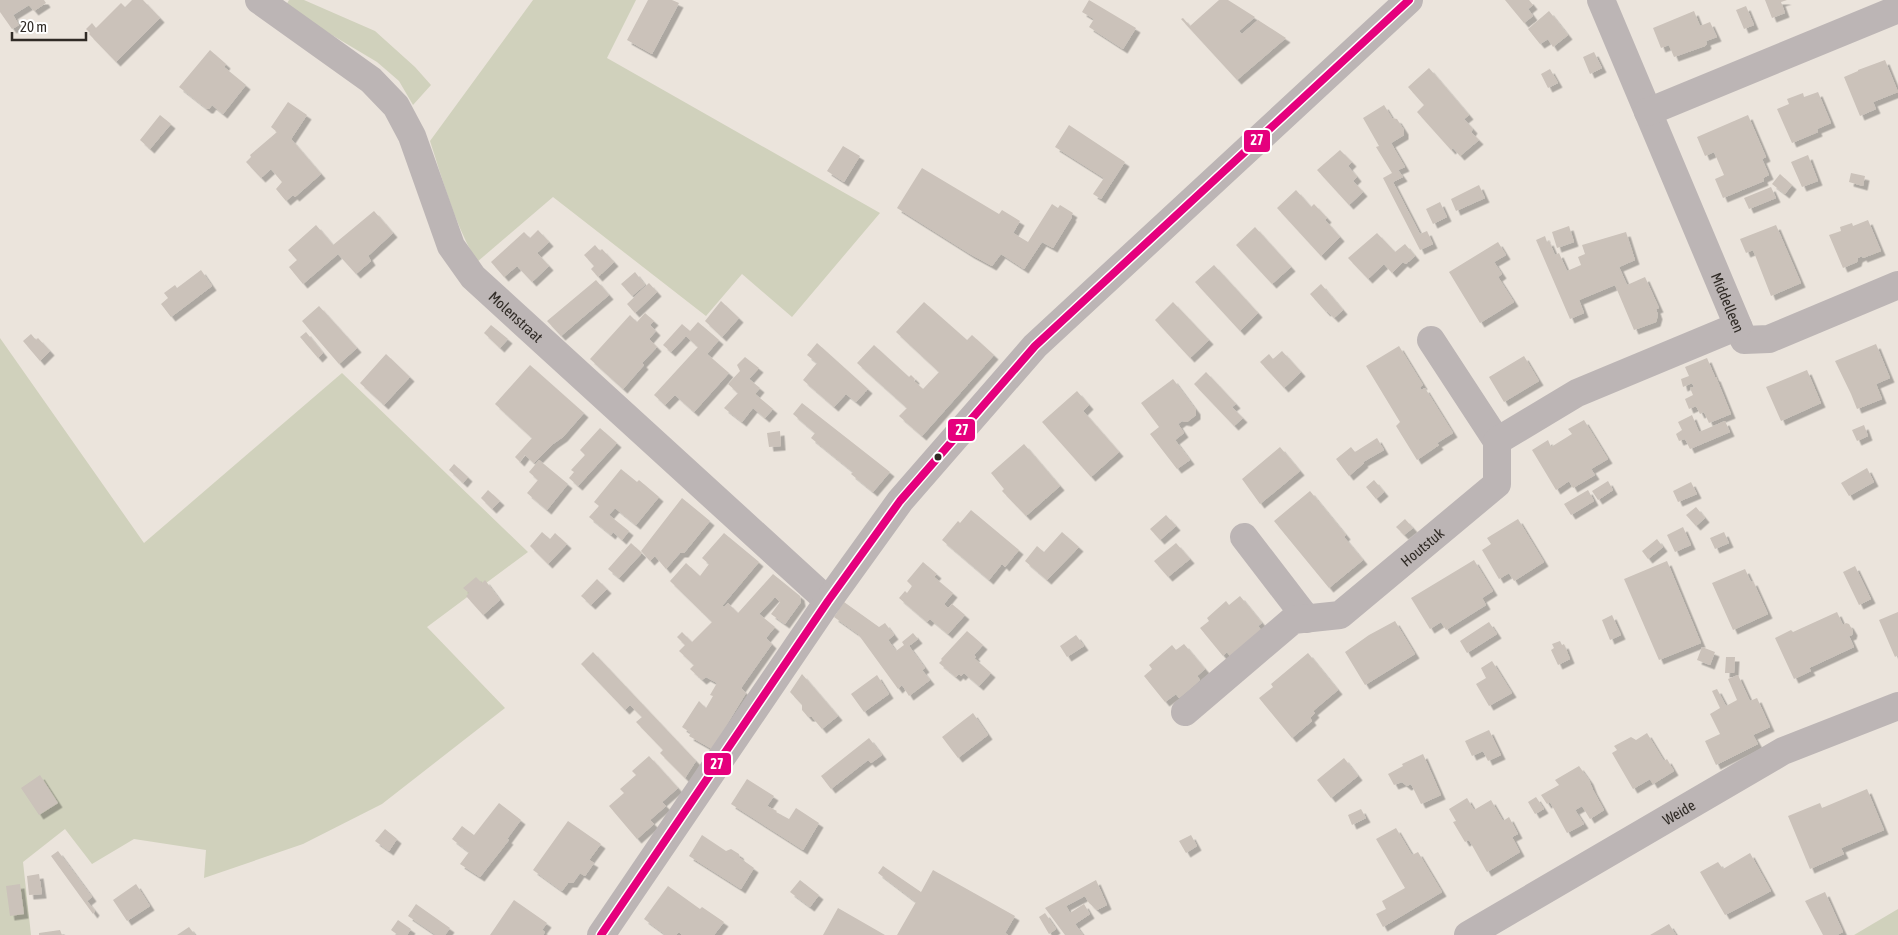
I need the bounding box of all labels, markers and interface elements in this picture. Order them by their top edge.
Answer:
scale bar [12,10,86,42]
text: 20 m [20,18,47,35]
line badge: 27 [1243,129,1271,153]
text: 27 [1250,132,1264,148]
street label: Middelleen [1708,270,1748,335]
street label: Molenstraat [486,288,547,345]
line badge: 27 [947,418,976,442]
text: 27 [955,422,969,438]
unlabelled marker [933,452,943,462]
street label: Houtstuk [1397,523,1447,569]
line badge: 27 [703,752,732,776]
text: 27 [710,756,724,772]
street label: Weide [1659,796,1698,828]

